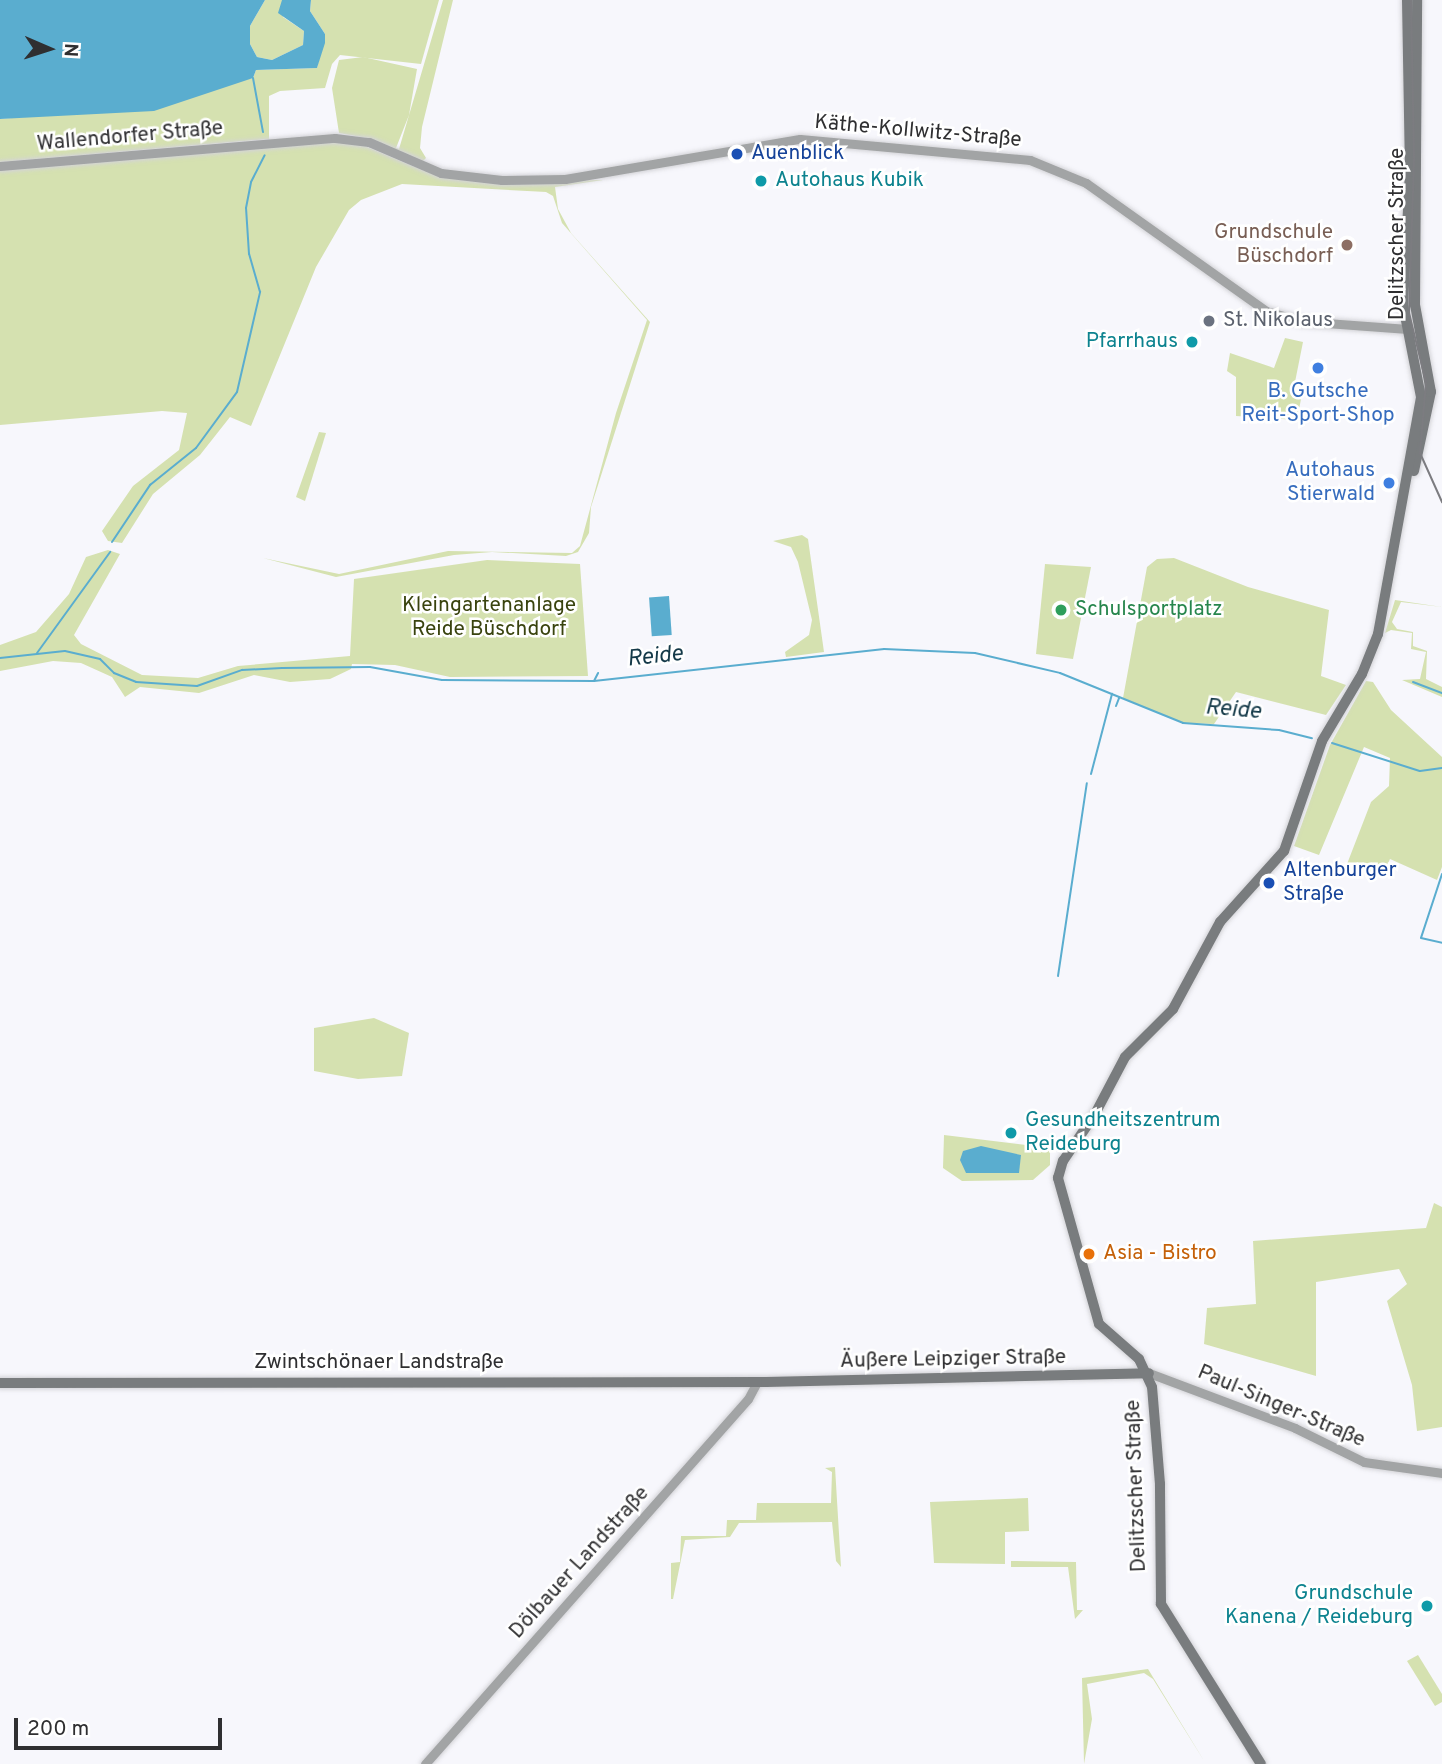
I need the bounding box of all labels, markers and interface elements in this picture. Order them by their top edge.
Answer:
north arrow [14,14,84,84]
text: N [58,43,82,58]
street label: Käthe-Kollwitz-Straße [813,110,1023,154]
street label: Wallendorfer Straße [36,116,224,158]
place label: Auenblick [751,141,844,167]
marker: Auenblick [729,146,745,162]
street label: Delitzscher Straße [1385,148,1411,320]
place label: Autohaus Kubik [775,168,924,194]
marker: Autohaus Kubik [753,173,769,189]
place label: Grundschule Büschdorf [1214,220,1333,270]
marker: Grundschule Büschdorf [1339,237,1355,253]
place label: St. Nikolaus [1223,308,1333,334]
marker: St. Nikolaus [1201,313,1217,329]
place label: Pfarrhaus [1086,329,1178,355]
marker: Pfarrhaus [1184,334,1200,350]
marker: B. Gutsche Reit-Sport-Shop [1310,360,1326,376]
place label: B. Gutsche Reit-Sport-Shop [1241,379,1395,429]
place label: Autohaus Stierwald [1285,458,1375,508]
marker: Autohaus Stierwald [1381,475,1397,491]
park label: Kleingartenanlage Reide Büschdorf [402,593,576,643]
place label: Schulsportplatz [1075,597,1223,623]
marker: Schulsportplatz [1053,602,1069,618]
water label: Reide [626,641,684,675]
water label: Reide [1204,695,1262,727]
place label: Altenburger Straße [1283,858,1397,908]
marker: Altenburger Straße [1261,875,1277,891]
place label: Gesundheitszentrum Reideburg [1025,1108,1220,1158]
marker: Gesundheitszentrum Reideburg [1003,1125,1019,1141]
place label: Asia - Bistro [1103,1241,1217,1267]
marker: Asia - Bistro [1081,1246,1097,1262]
street label: Äußere Leipziger Straße [840,1345,1066,1375]
street label: Zwintschönaer Landstraße [254,1350,504,1376]
street label: Paul-Singer-Straße [1193,1360,1369,1454]
street label: Delitzscher Straße [1121,1399,1153,1573]
street label: Dölbauer Landstraße [505,1482,655,1644]
place label: Grundschule Kanena / Reideburg [1225,1581,1413,1631]
marker: Grundschule Kanena / Reideburg [1419,1598,1435,1614]
scale bar [18,1704,226,1748]
text: 200 m [27,1716,89,1743]

